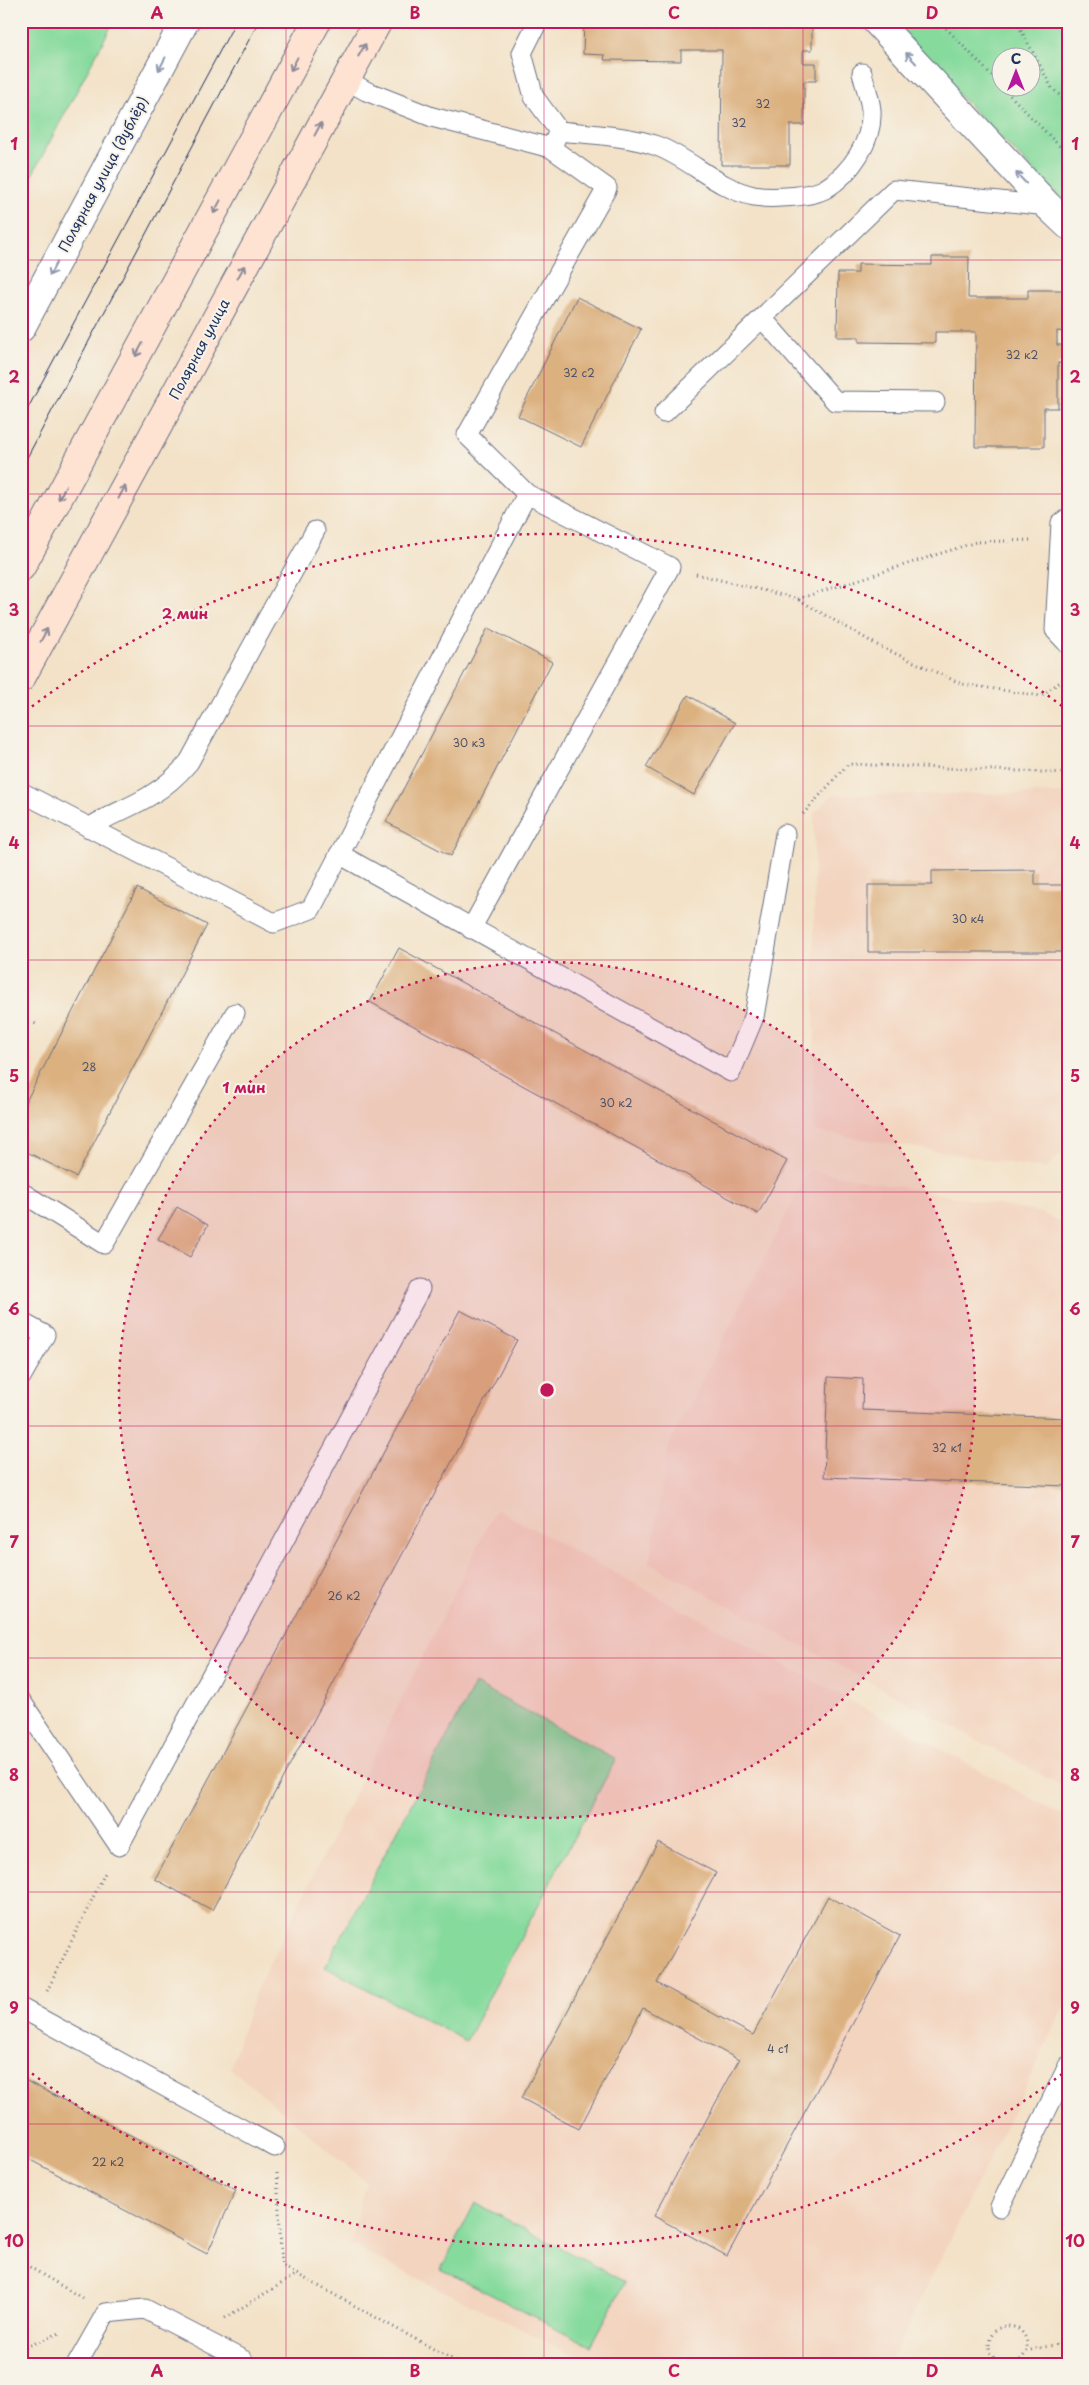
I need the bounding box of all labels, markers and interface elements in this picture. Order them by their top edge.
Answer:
text: A [151,0,164,24]
text: B [410,0,421,24]
text: C [668,0,680,24]
text: D [926,0,938,24]
one-way arrow [357,44,367,58]
north arrow [992,48,1042,98]
text: С [1011,48,1021,69]
one-way arrow [905,52,917,65]
one-way arrow [289,56,298,71]
one-way arrow [157,57,167,71]
street label: Полярная улица (дублёр) [53,92,153,256]
house number: 32 [756,95,771,112]
house number: 32 [732,114,747,131]
one-way arrow [314,122,323,137]
text: 1 [10,131,18,155]
text: 1 [1071,131,1079,155]
one-way arrow [1015,171,1027,184]
one-way arrow [211,199,221,214]
one-way arrow [47,261,57,276]
one-way arrow [237,265,246,280]
street label: Полярная улица [164,295,235,403]
one-way arrow [134,342,144,357]
house number: 32 к2 [1006,346,1039,363]
text: 2 [8,364,20,388]
house number: 32 с2 [563,364,595,381]
text: 2 [1069,364,1081,388]
one-way arrow [117,484,127,499]
one-way arrow [56,485,66,499]
text: 3 [9,597,19,621]
text: 3 [1070,597,1080,621]
text: 2 мин [162,601,209,624]
one-way arrow [40,628,50,642]
house number: 30 к3 [453,734,485,751]
text: 4 [9,830,20,854]
text: 4 [1070,830,1081,854]
house number: 30 к4 [952,910,984,927]
house number: 28 [82,1058,96,1075]
text: 5 [9,1063,19,1087]
text: 5 [1070,1063,1080,1087]
text: 1 мин [222,1075,266,1098]
house number: 30 к2 [599,1094,633,1111]
text: 6 [8,1296,20,1320]
text: 6 [1069,1296,1081,1320]
centre of rings [538,1381,556,1399]
house number: 32 к1 [932,1439,962,1456]
text: 7 [9,1529,19,1553]
text: 7 [1070,1529,1080,1553]
house number: 26 к2 [328,1587,361,1604]
text: 8 [9,1762,19,1786]
text: 8 [1070,1762,1080,1786]
text: 9 [9,1995,19,2019]
text: 9 [1070,1995,1080,2019]
house number: 4 с1 [767,2040,789,2057]
house number: 22 к2 [92,2153,125,2170]
text: 10 [4,2228,24,2252]
text: 10 [1065,2228,1085,2252]
text: A [151,2358,164,2382]
text: B [410,2358,421,2382]
text: C [668,2358,680,2382]
text: D [926,2358,938,2382]

